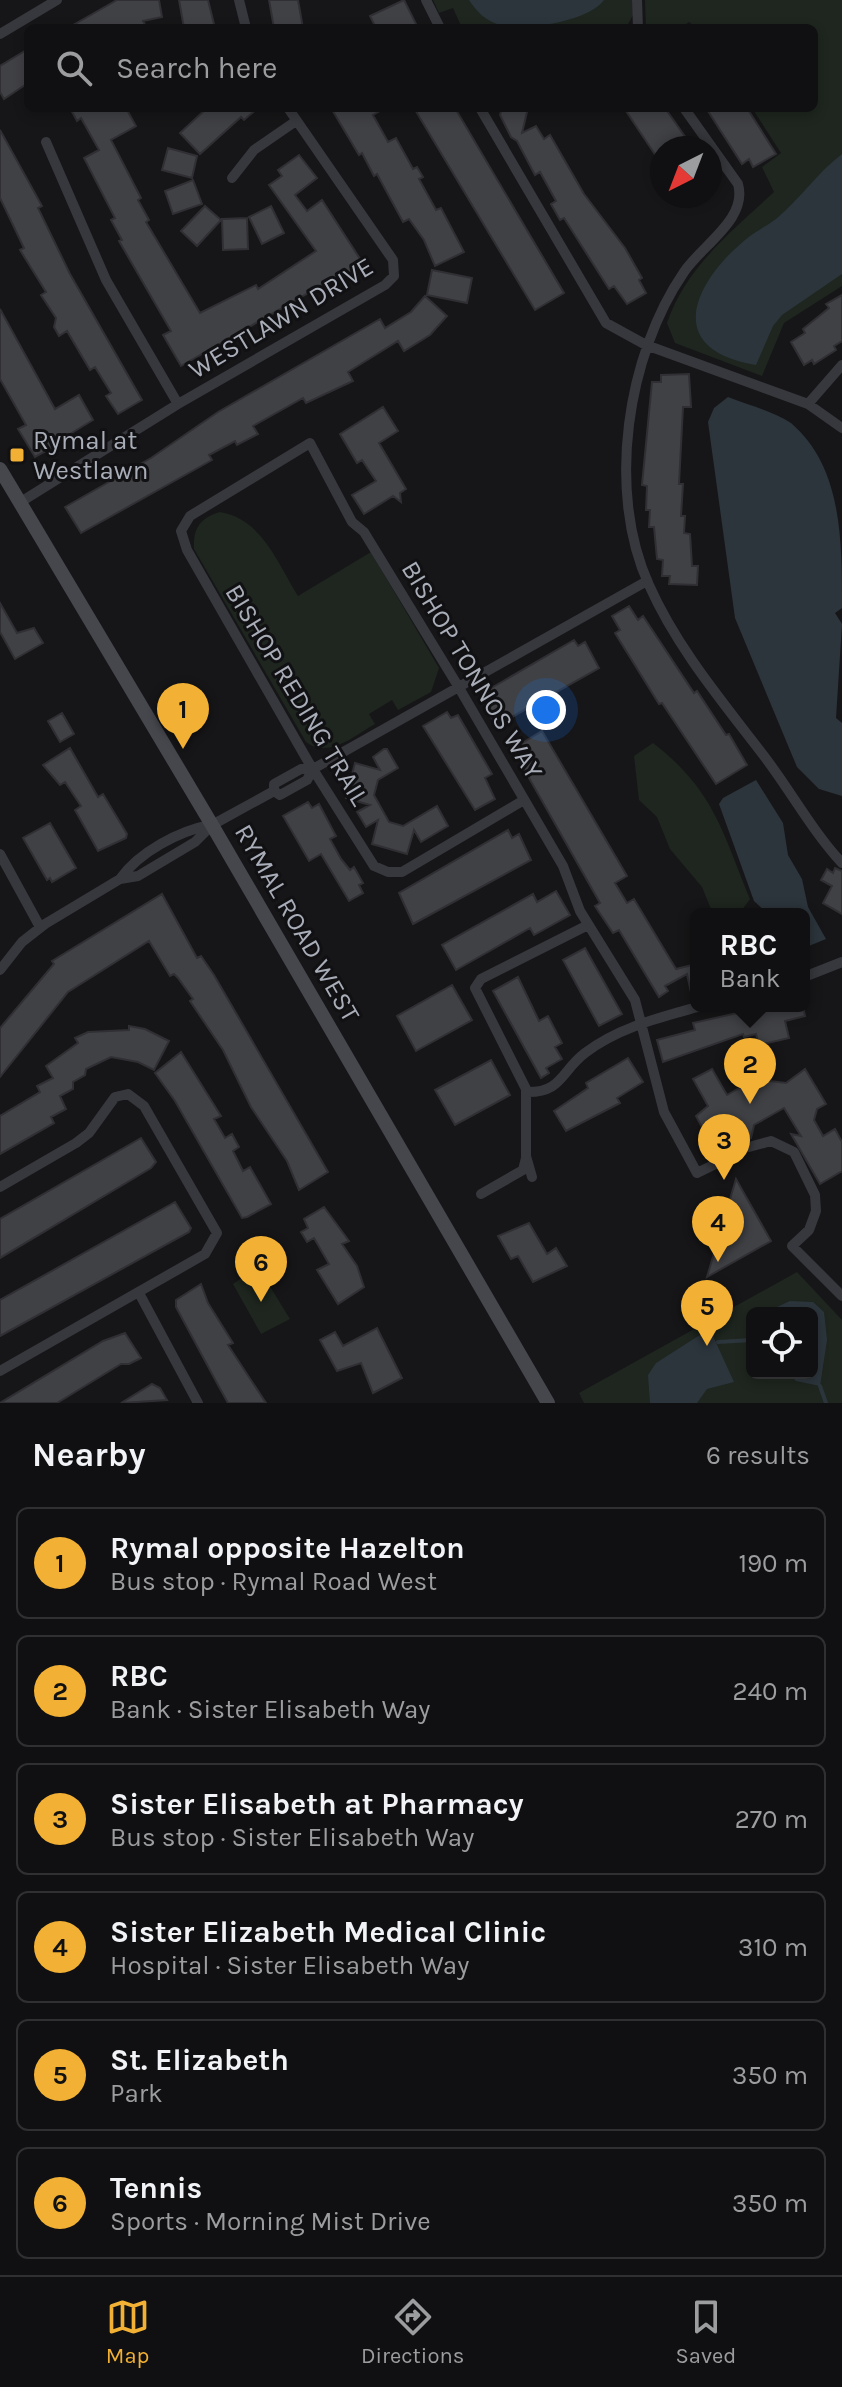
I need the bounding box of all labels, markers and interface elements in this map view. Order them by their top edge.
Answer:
search box [24,24,818,112]
icon: search [52,46,96,90]
text: Search here [116,50,277,86]
north arrow [650,136,722,208]
street label: WESTLAWN DRIVE [183,251,379,385]
place label: Rymal at Westlawn [33,425,148,486]
marker: Rymal at Westlawn [8,446,26,464]
street label: BISHOP TONNOS WAY [395,555,550,785]
street label: BISHOP REDING TRAIL [219,579,375,811]
pin: 1 [157,683,209,749]
your location [526,690,566,730]
street label: RYMAL ROAD WEST [228,819,366,1027]
popup [690,908,810,1012]
text: RBC [720,927,777,963]
text: Bank [720,963,780,994]
pin: 2 [724,1038,776,1104]
pin: 3 [698,1114,750,1180]
pin: 4 [692,1196,744,1262]
pin: 6 [235,1236,287,1302]
pin: 5 [681,1280,733,1346]
map controls [746,1307,818,1379]
button: locate [746,1307,818,1379]
text: Nearby [32,1435,146,1475]
text: 6 results [706,1440,810,1471]
text: Rymal opposite Hazelton [110,1530,465,1566]
text: 1 [55,1548,65,1579]
text: 190 m [738,1548,808,1579]
text: Bus stop · Rymal Road West [110,1566,437,1597]
text: RBC [110,1658,168,1694]
text: 2 [52,1676,68,1707]
text: 240 m [732,1676,808,1707]
text: Bank · Sister Elisabeth Way [110,1694,430,1725]
text: Sister Elisabeth at Pharmacy [110,1786,524,1822]
text: 3 [52,1804,68,1835]
text: 270 m [735,1804,808,1835]
text: Bus stop · Sister Elisabeth Way [110,1822,474,1853]
text: Sister Elizabeth Medical Clinic [110,1914,546,1950]
text: 4 [52,1932,68,1963]
text: 310 m [738,1932,808,1963]
text: Hospital · Sister Elisabeth Way [110,1950,469,1981]
text: St. Elizabeth [110,2042,289,2078]
text: 5 [52,2060,68,2091]
text: 350 m [732,2060,808,2091]
text: Park [110,2078,163,2109]
text: Tennis [110,2170,202,2206]
text: 6 [52,2188,68,2219]
text: 350 m [732,2188,808,2219]
text: Sports · Morning Mist Drive [110,2206,431,2237]
tab: Map [106,2295,150,2369]
tab: Directions [361,2295,464,2369]
tab: Saved [676,2295,736,2369]

